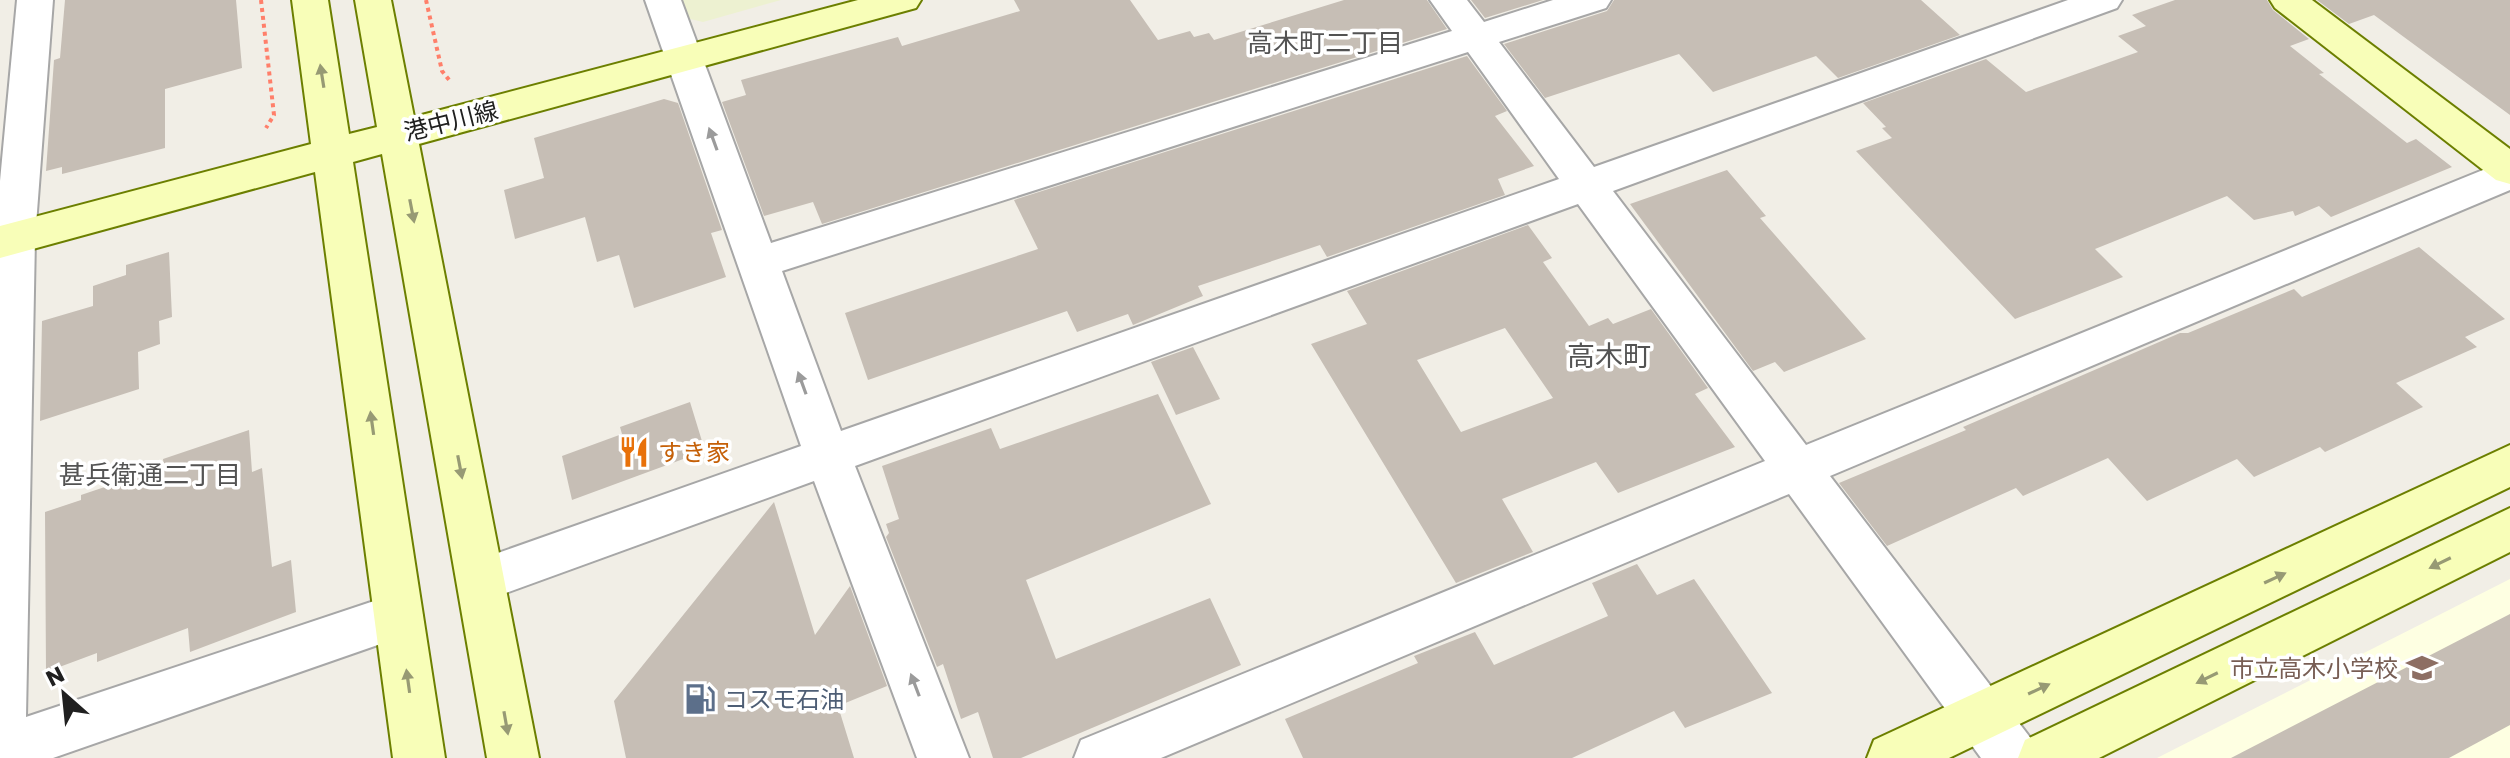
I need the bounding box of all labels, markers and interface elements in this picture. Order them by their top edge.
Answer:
district label: 高木町二丁目 [1247,25,1403,61]
one-way arrow [315,63,328,88]
street label: 港中川線 [400,93,502,149]
one-way arrow [707,127,719,151]
one-way arrow [406,199,418,224]
district label: 高木町 [1567,337,1651,376]
one-way arrow [795,371,808,395]
one-way arrow [365,410,378,435]
restaurant icon: すき家 [617,435,651,469]
place label: すき家 [658,436,730,469]
one-way arrow [454,455,466,480]
district label: 甚兵衛通二丁目 [59,457,241,493]
one-way arrow [2428,556,2452,570]
one-way arrow [2263,571,2286,585]
school or university icon: 市立高木小学校 [2405,651,2439,685]
place label: 市立高木小学校 [2230,652,2398,685]
north arrow [24,654,104,734]
text: N [41,659,70,694]
one-way arrow [401,668,414,693]
one-way arrow [2195,671,2218,685]
one-way arrow [908,673,921,697]
fuel station icon: コスモ石油 [683,682,717,716]
one-way arrow [2028,682,2051,696]
place label: コスモ石油 [724,683,844,716]
one-way arrow [501,710,513,735]

